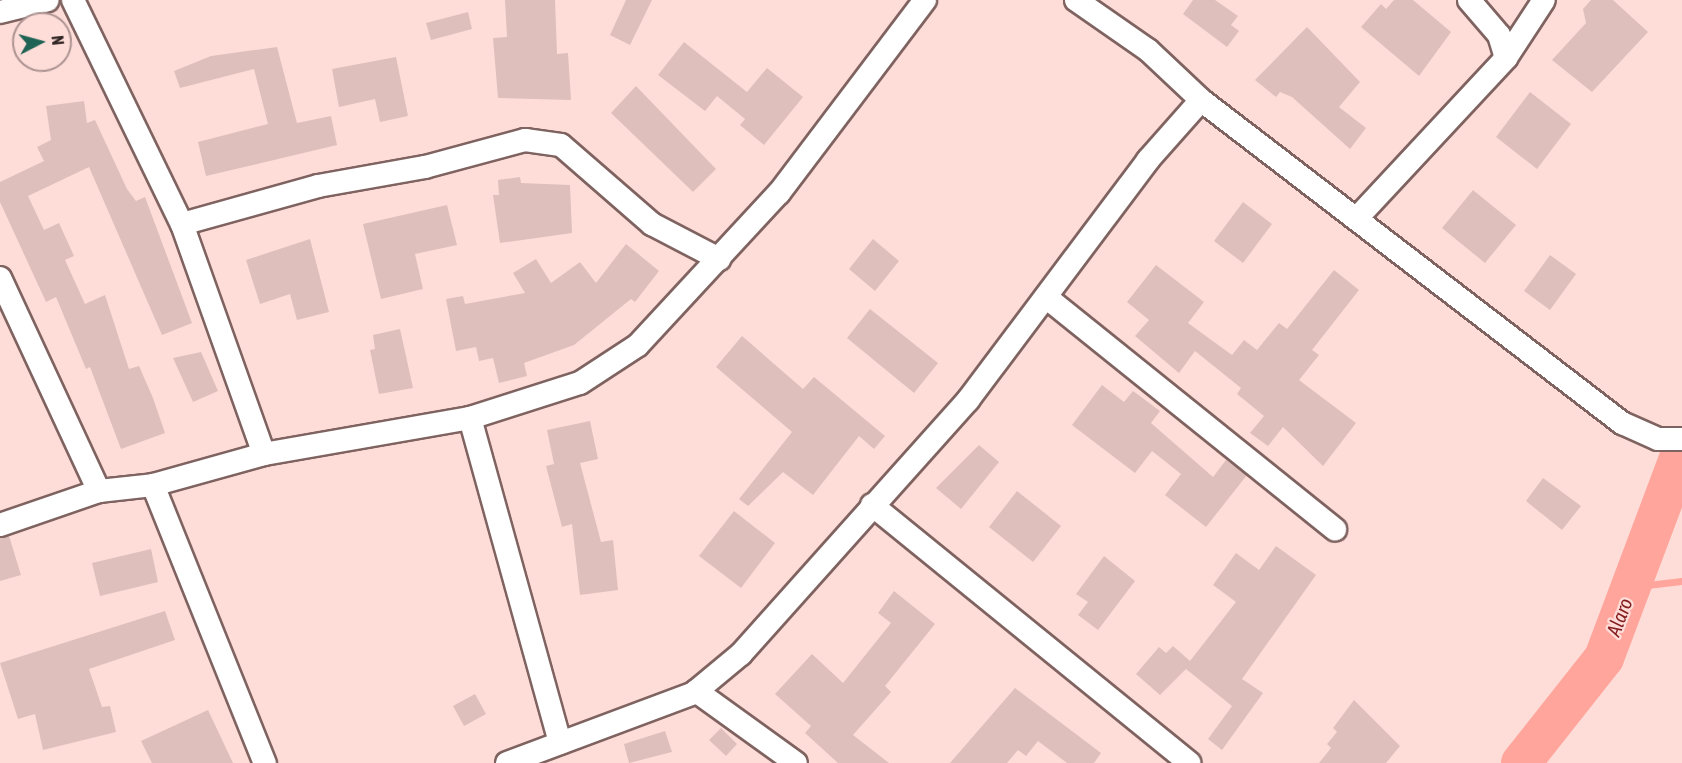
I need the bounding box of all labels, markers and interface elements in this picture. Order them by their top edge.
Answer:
north arrow [12,12,72,72]
text: N [48,35,67,46]
water label: Alaro [1601,595,1637,639]

